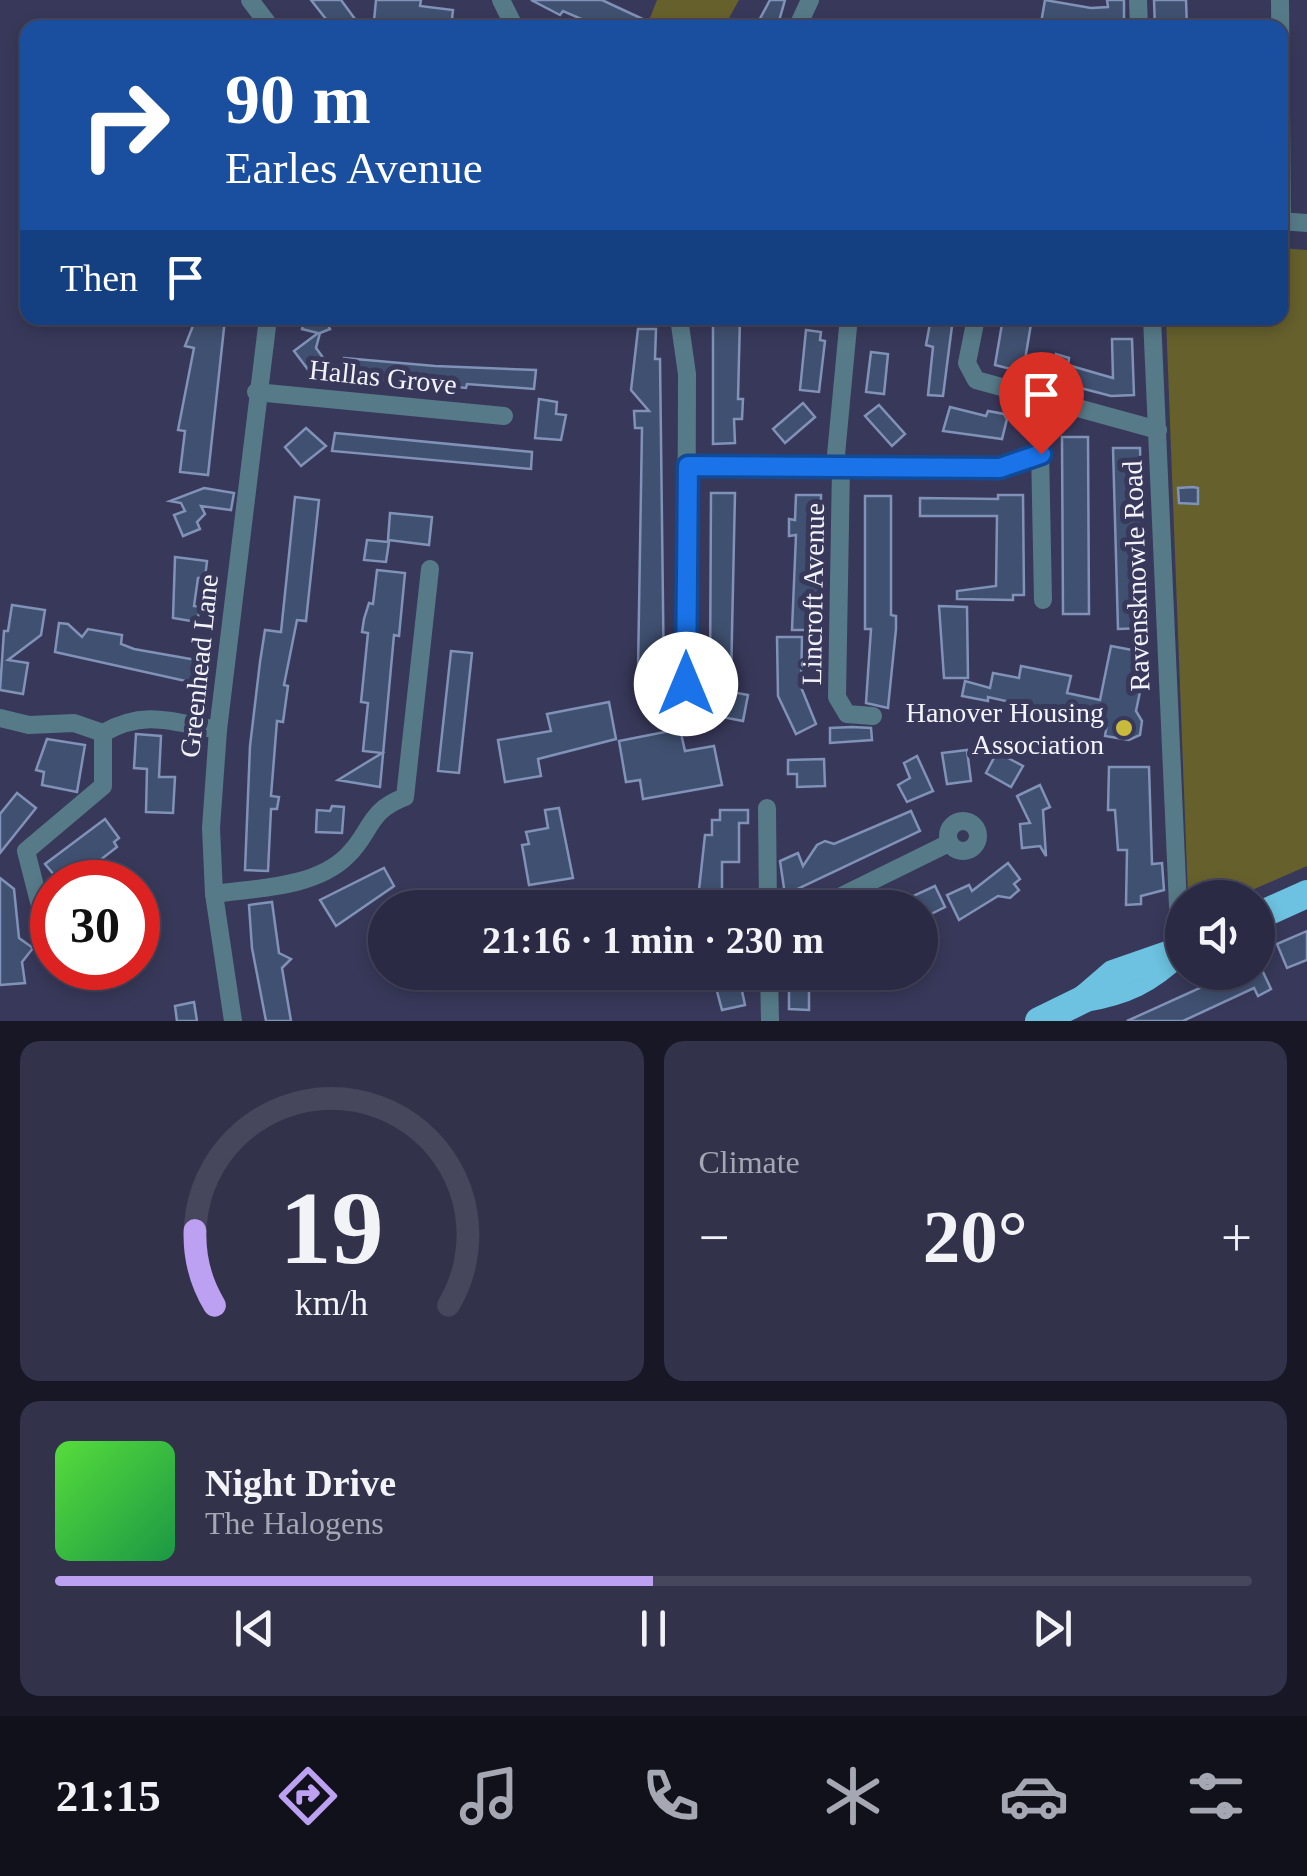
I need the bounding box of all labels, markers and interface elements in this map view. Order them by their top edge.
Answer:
icon: right [60,60,190,190]
text: 90 m [225,61,371,138]
text: Earles Avenue [225,143,483,193]
icon: arrive [158,250,213,305]
text: Then [60,257,138,299]
pin [999,352,1084,455]
street label: Hallas Grove [308,354,458,400]
icon: arrive [1014,367,1069,422]
street label: Ravensknowle Road [1116,460,1156,692]
street label: Lincroft Avenue [796,503,830,685]
street label: Greenhead Lane [174,573,224,759]
position arrow [634,632,738,736]
place label: Hanover Housing Association [906,697,1104,760]
marker: Hanover Housing Association [1113,717,1135,739]
speed limit sign: 30 [30,860,160,990]
map controls [1165,880,1275,990]
button: sound [1165,880,1275,990]
text: 21:16 · 1 min · 230 m [482,919,824,961]
text: Climate [699,1144,800,1180]
text: 19 [280,1170,384,1285]
text: 20° [923,1195,1028,1278]
text: − [699,1207,730,1268]
text: + [1221,1207,1252,1268]
text: km/h [295,1283,369,1323]
text: Night Drive [205,1462,396,1504]
text: The Halogens [205,1505,384,1541]
icon: previous [227,1601,282,1656]
icon: pause [626,1601,681,1656]
icon: next [1025,1601,1080,1656]
icon: directions [273,1761,343,1831]
icon: music [454,1761,524,1831]
icon: phone [636,1761,706,1831]
icon: climate [818,1761,888,1831]
icon: car [999,1761,1069,1831]
icon: filters [1181,1761,1251,1831]
text: 21:15 [56,1771,161,1821]

